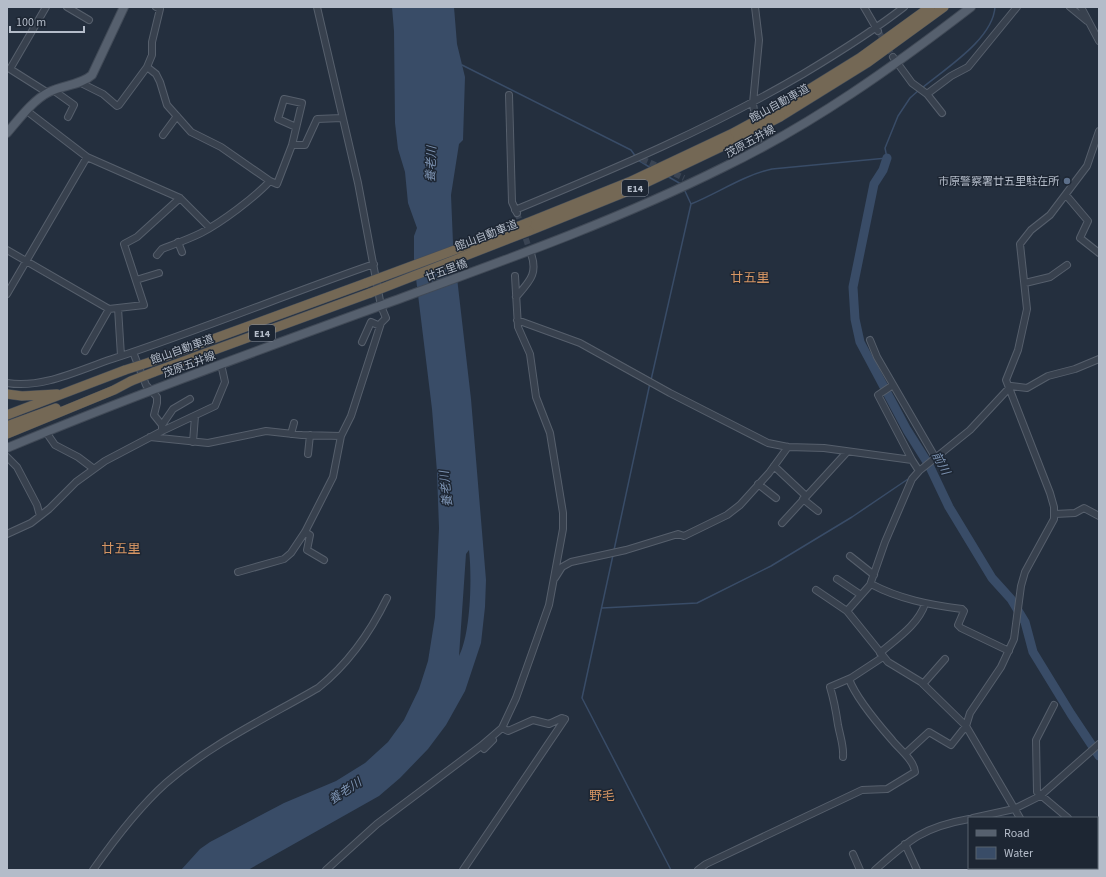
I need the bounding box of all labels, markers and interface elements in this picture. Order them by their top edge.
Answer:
scale bar [10,8,84,34]
text: 100 m [16,14,46,31]
street label: 館山自動車道 [747,81,812,126]
street label: 茂原五井線 [723,122,778,161]
water label: 養老川 [422,144,441,182]
place label: 市原警察署廿五里駐在所 [938,174,1060,189]
marker: 市原警察署廿五里駐在所 [1062,176,1072,186]
road number: E14 [622,180,648,196]
street label: 館山自動車道 [453,217,520,254]
street label: 廿五里橋 [423,256,469,285]
district label: 廿五里 [730,269,770,287]
road number: E14 [249,325,275,341]
street label: 館山自動車道 [149,331,216,368]
street label: 茂原五井線 [161,348,218,381]
water label: 前川 [927,449,955,480]
water label: 養老川 [436,468,457,508]
district label: 廿五里 [101,540,141,558]
water label: 養老川 [326,773,367,808]
district label: 野毛 [589,787,615,805]
legend [968,817,1098,869]
text: Road [1004,825,1030,842]
text: Water [1004,845,1034,862]

